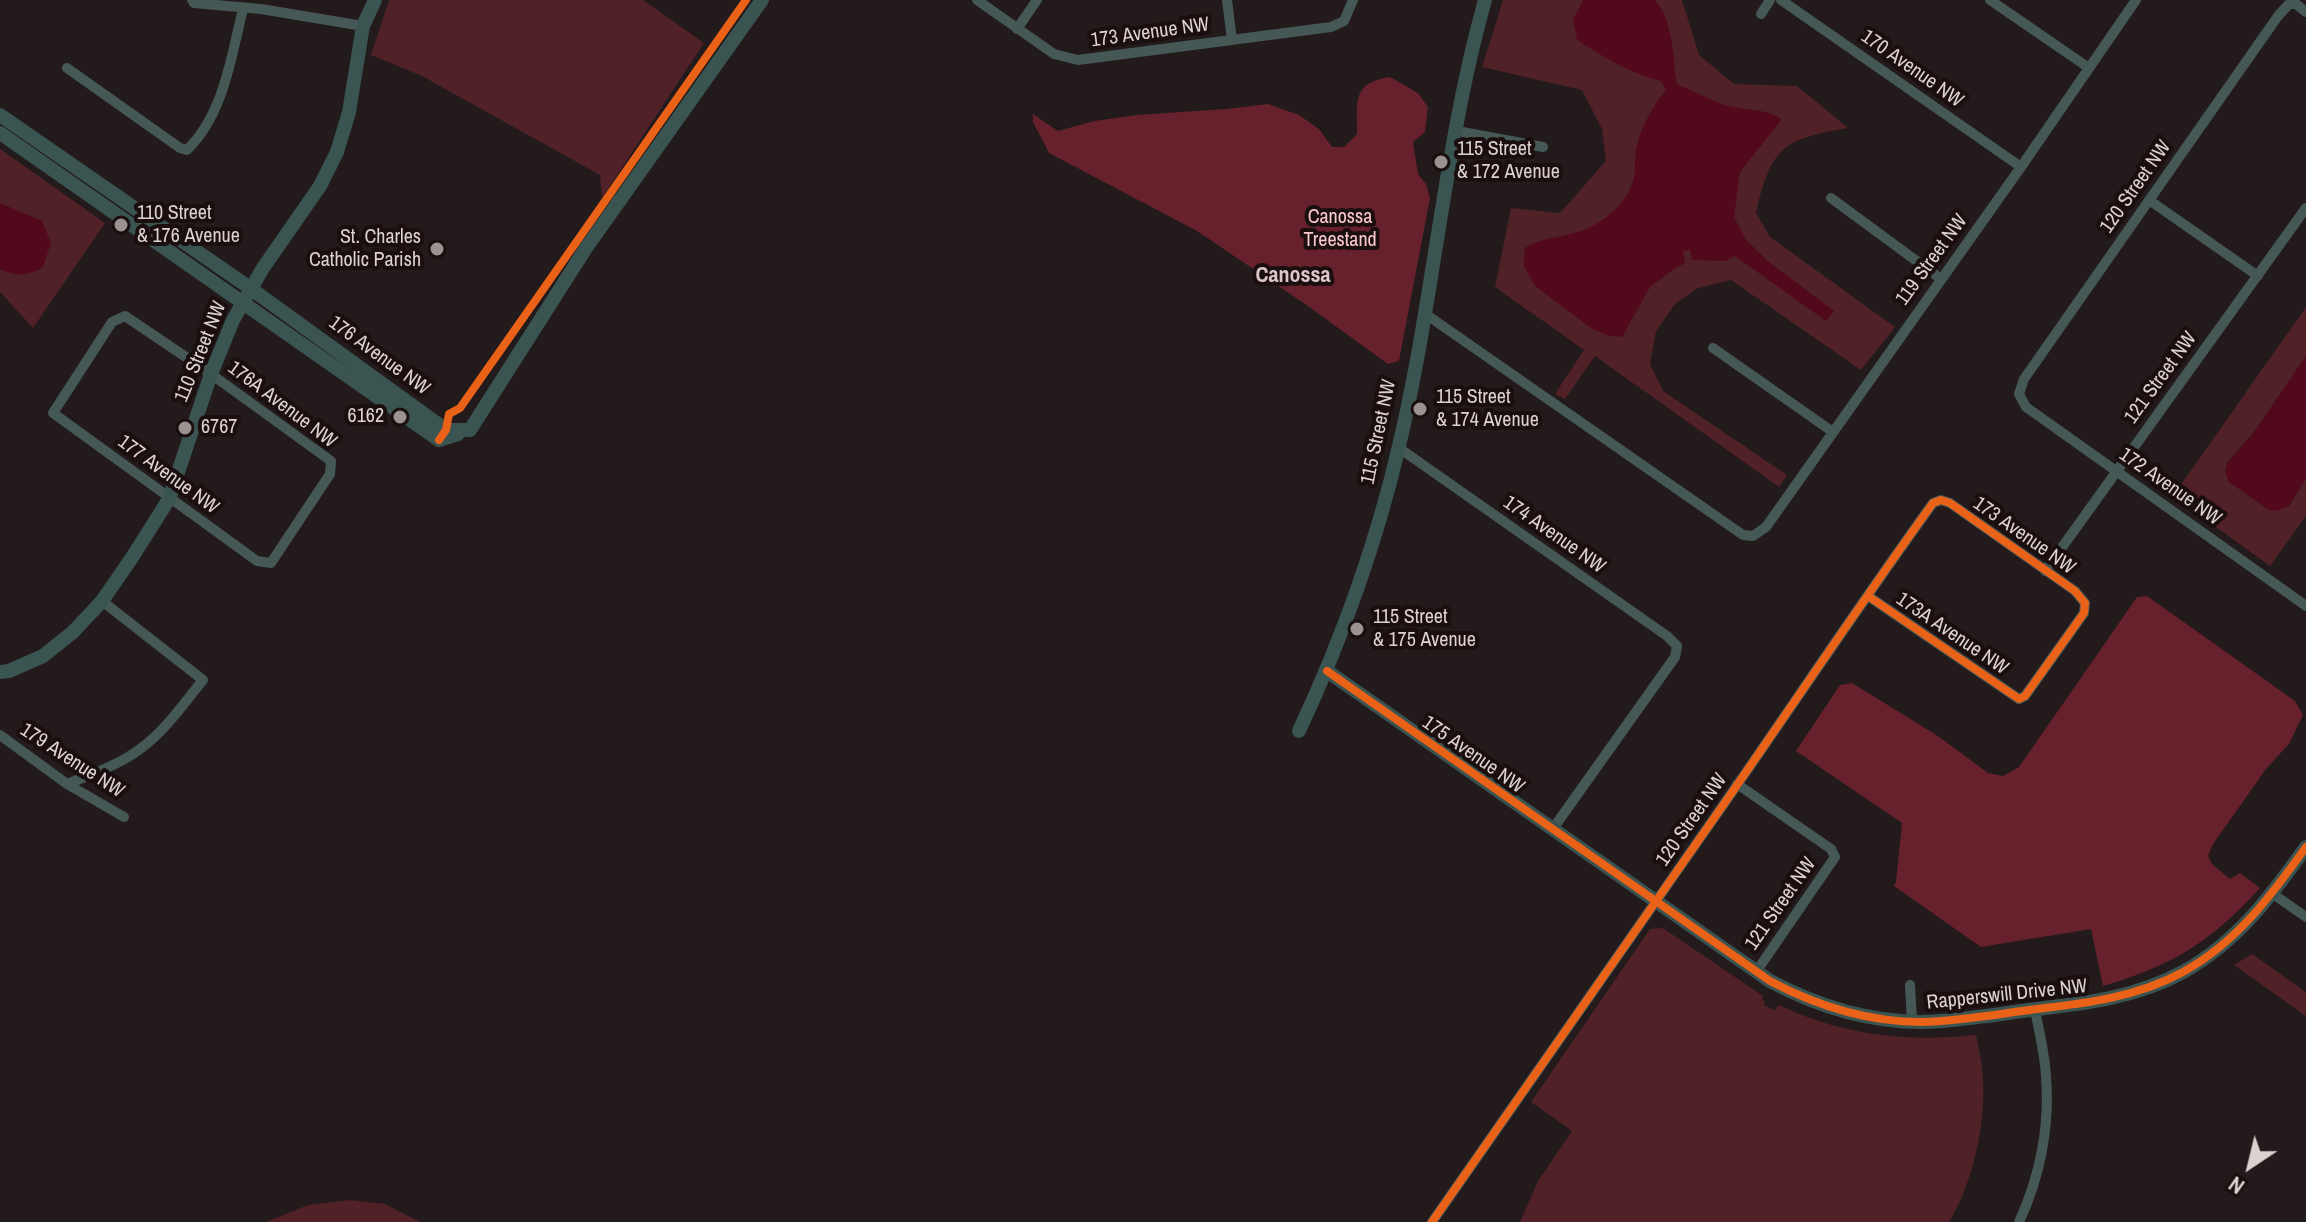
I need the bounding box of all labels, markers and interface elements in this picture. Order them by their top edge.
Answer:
street label: 173 Avenue NW [1089,13,1211,53]
street label: 170 Avenue NW [1856,25,1968,113]
street label: 120 Street NW [2095,136,2177,238]
place label: 115 Street & 172 Avenue [1457,138,1560,185]
marker: 115 Street & 172 Avenue [1432,153,1450,171]
place label: 110 Street & 176 Avenue [137,202,240,249]
park label: Canossa Treestand [1303,206,1377,253]
street label: 119 Street NW [1891,210,1973,310]
marker: 110 Street & 176 Avenue [112,216,130,234]
place label: St. Charles Catholic Parish [309,226,421,273]
marker: St. Charles Catholic Parish [428,240,446,258]
district label: Canossa [1255,263,1331,289]
street label: 110 Street NW [170,298,232,406]
street label: 176 Avenue NW [324,311,434,401]
street label: 121 Street NW [2120,327,2202,429]
street label: 176A Avenue NW [223,356,341,454]
street label: 115 Street NW [1356,377,1402,487]
place label: 115 Street & 174 Avenue [1436,386,1539,433]
marker: 115 Street & 174 Avenue [1411,400,1429,418]
place label: 6162 [348,405,384,429]
marker: 6162 [391,408,409,426]
place label: 6767 [201,416,237,440]
marker: 6767 [176,419,194,437]
street label: 177 Avenue NW [113,430,223,520]
street label: 172 Avenue NW [2114,443,2226,531]
street label: 174 Avenue NW [1498,491,1610,579]
street label: 173 Avenue NW [1968,492,2080,580]
street label: 173A Avenue NW [1891,588,2013,680]
place label: 115 Street & 175 Avenue [1373,606,1476,653]
marker: 115 Street & 175 Avenue [1348,620,1366,638]
street label: 175 Avenue NW [1417,711,1529,799]
street label: 179 Avenue NW [16,718,128,804]
street label: 120 Street NW [1651,769,1733,871]
street label: 121 Street NW [1740,853,1822,955]
street label: Rapperswill Drive NW [1926,975,2088,1015]
north arrow [2210,1126,2290,1206]
text: N [2222,1170,2250,1202]

